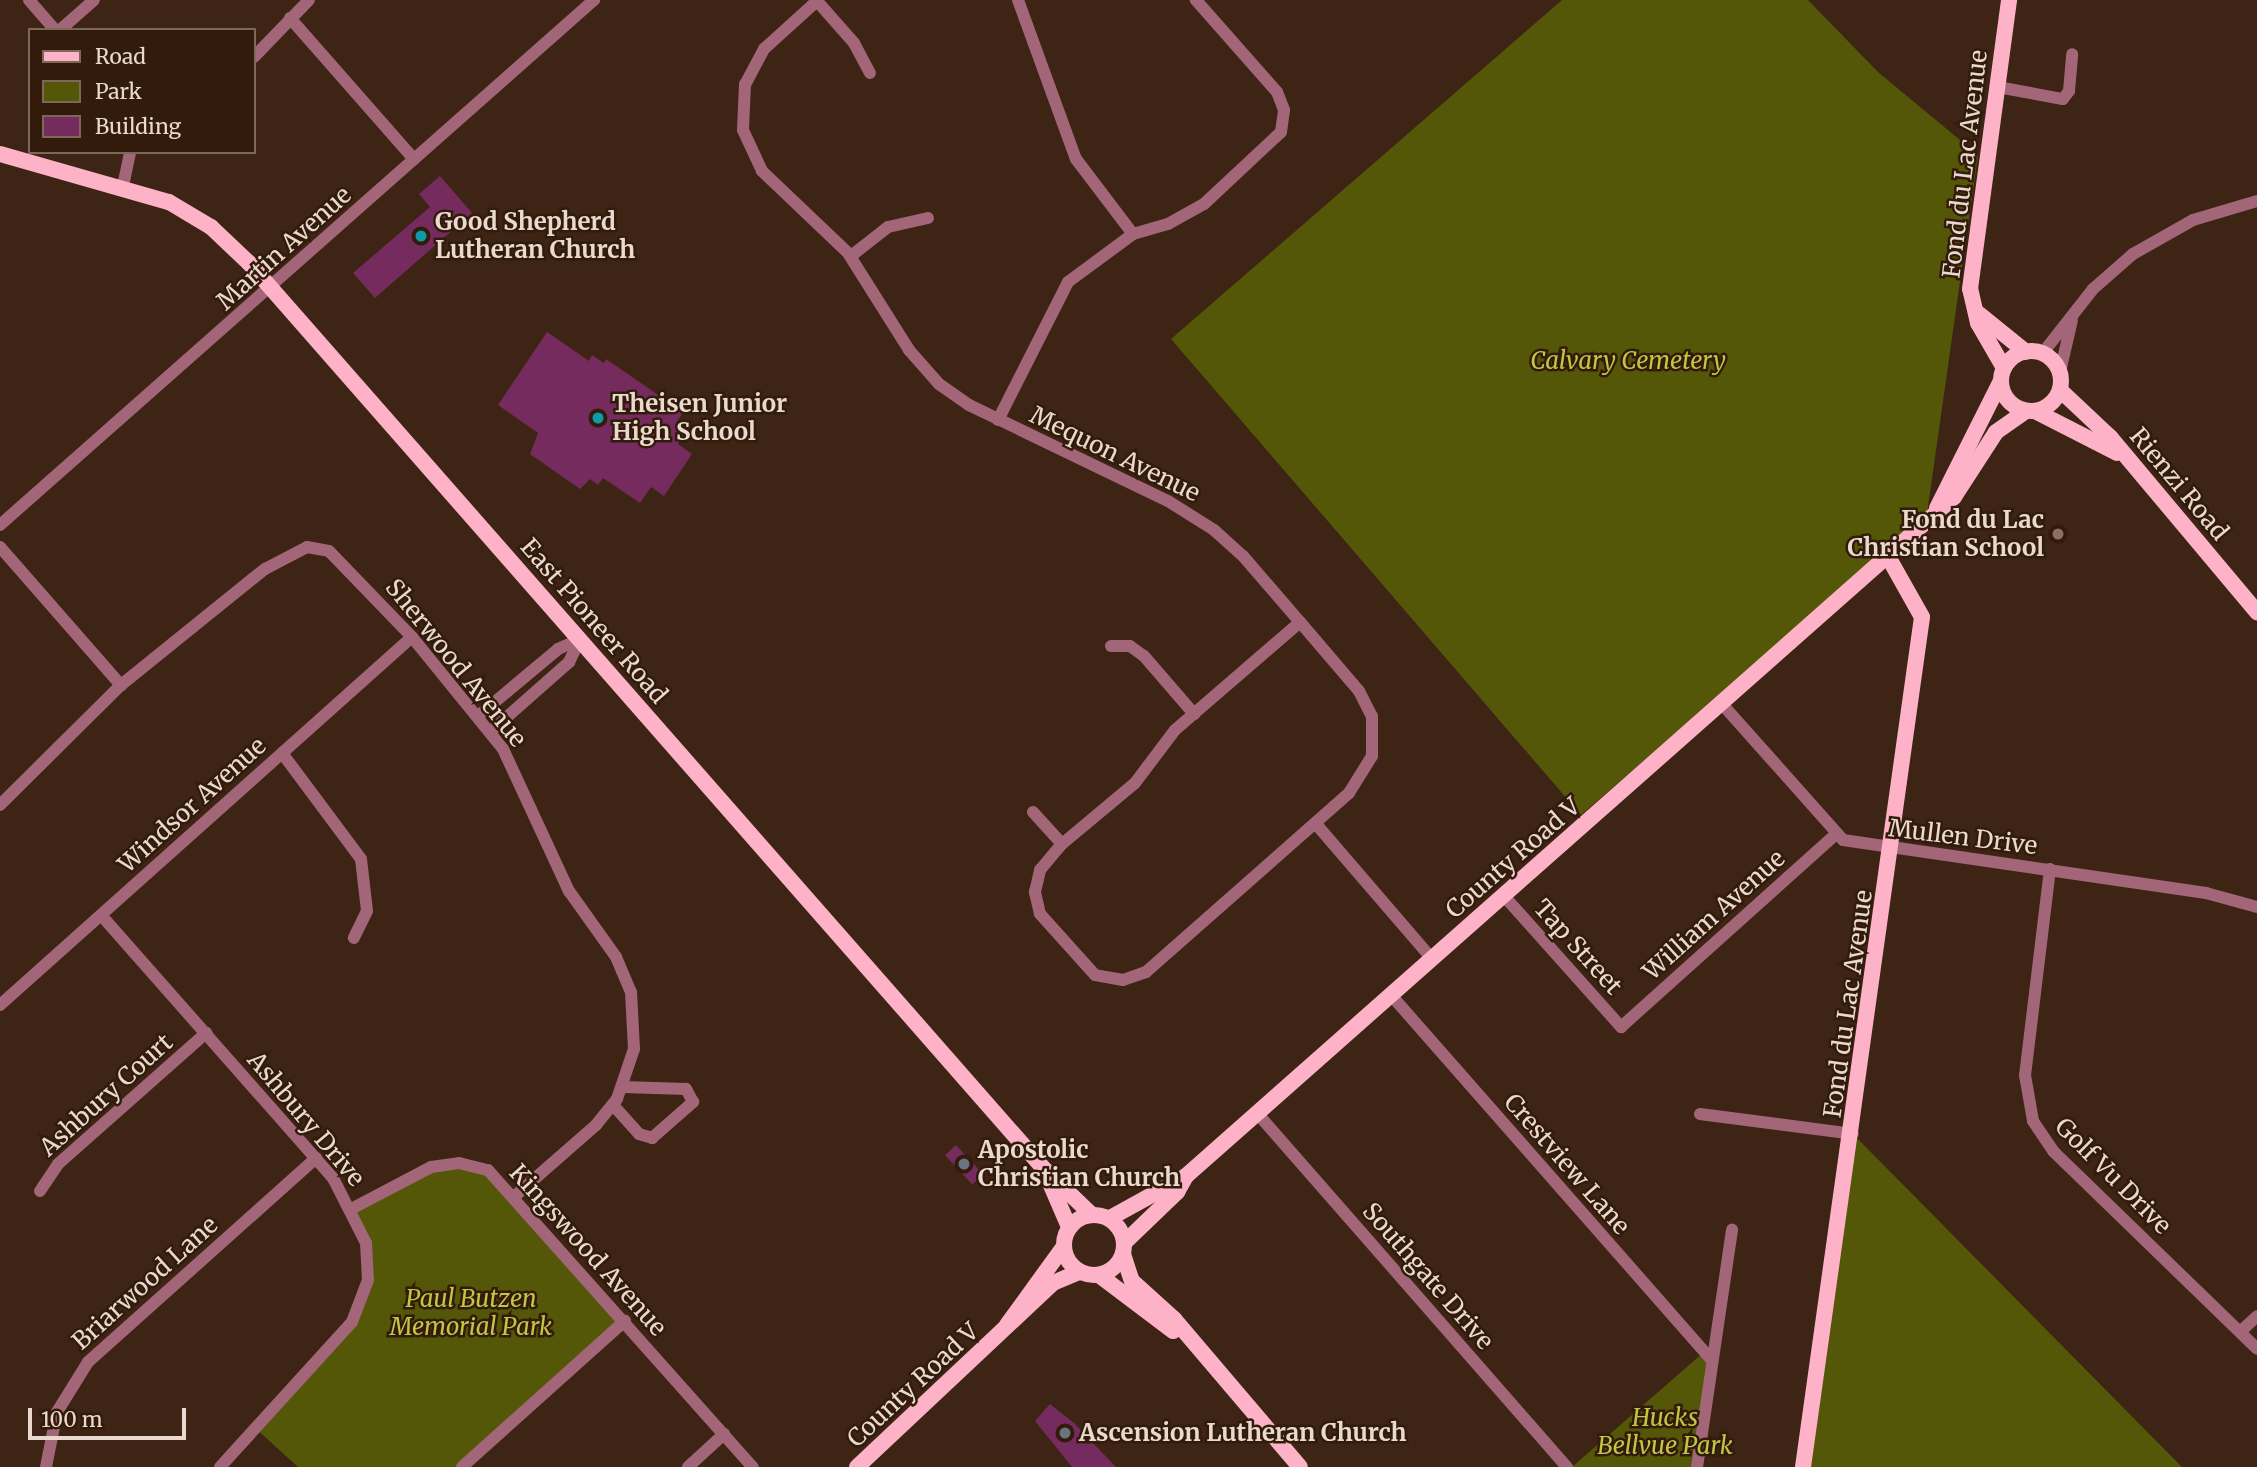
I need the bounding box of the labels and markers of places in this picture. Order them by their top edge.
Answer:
place label: Good Shepherd Lutheran Church [435,208,635,264]
marker: Good Shepherd Lutheran Church [413,228,429,244]
place label: Theisen Junior High School [612,390,787,446]
marker: Theisen Junior High School [590,410,606,426]
place label: Fond du Lac Christian School [1848,506,2044,562]
marker: Fond du Lac Christian School [2050,526,2066,542]
place label: Apostolic Christian Church [978,1136,1180,1192]
marker: Apostolic Christian Church [956,1156,972,1172]
place label: Ascension Lutheran Church [1079,1419,1406,1447]
marker: Ascension Lutheran Church [1057,1425,1073,1441]

